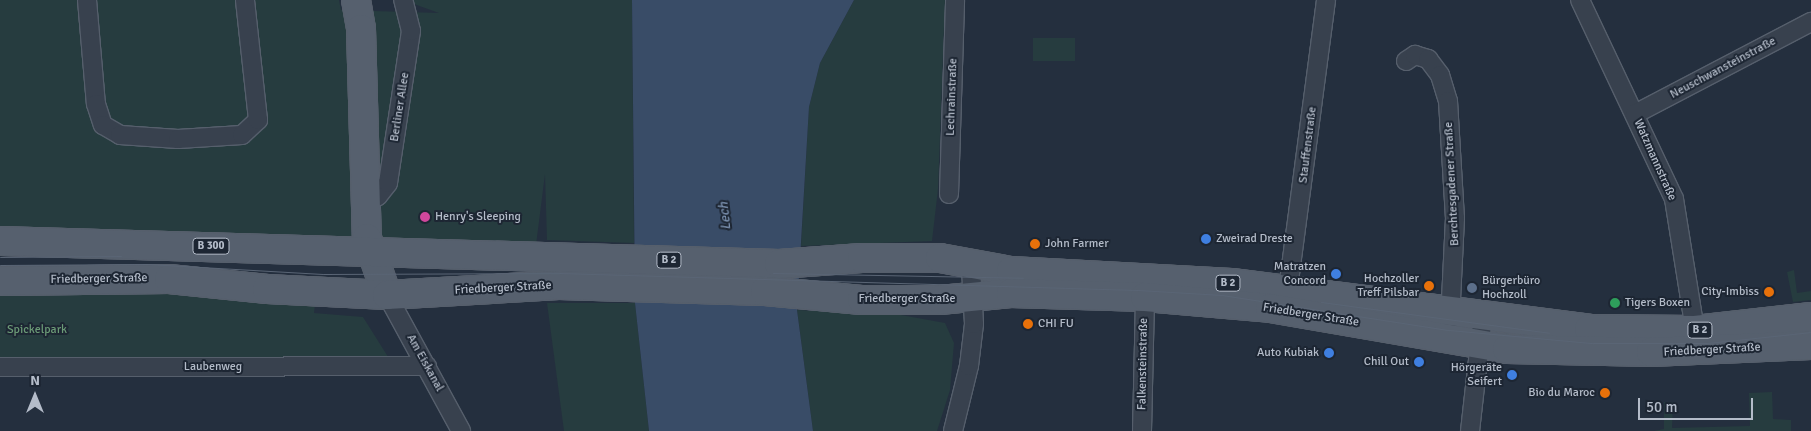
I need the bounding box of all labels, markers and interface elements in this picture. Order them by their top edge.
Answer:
street label: Neuschwansteinstraße [1668,34,1778,102]
street label: Lechrainstraße [943,58,961,136]
street label: Berliner Allee [387,71,413,143]
street label: Stauffenstraße [1296,106,1320,184]
street label: Watzmannstraße [1631,117,1679,203]
street label: Berchtesgadener Straße [1442,122,1462,246]
water label: Lech [715,201,735,231]
place label: Henry's Sleeping [435,210,521,224]
marker: Henry's Sleeping [419,211,431,223]
place label: Zweirad Dreste [1216,232,1293,246]
marker: Zweirad Dreste [1200,233,1212,245]
place label: John Farmer [1045,237,1109,251]
road number: B 300 [192,238,230,255]
marker: John Farmer [1029,238,1041,250]
road number: B 2 [655,252,683,268]
place label: Matratzen Concord [1274,260,1326,288]
marker: Matratzen Concord [1330,268,1342,280]
street label: Friedberger Straße [50,271,148,287]
place label: Hochzoller Treff Pilsbar [1357,272,1419,300]
road number: B 2 [1214,274,1242,292]
place label: Bürgerbüro Hochzoll [1482,274,1540,302]
street label: Friedberger Straße [454,278,552,298]
marker: Hochzoller Treff Pilsbar [1423,280,1435,292]
marker: Bürgerbüro Hochzoll [1466,282,1478,294]
place label: City-Imbiss [1701,285,1759,299]
marker: City-Imbiss [1763,286,1775,298]
street label: Friedberger Straße [858,292,956,306]
place label: Tigers Boxen [1625,296,1690,310]
marker: Tigers Boxen [1609,297,1621,309]
street label: Friedberger Straße [1262,300,1360,330]
place label: CHI FU [1038,317,1074,331]
marker: CHI FU [1022,318,1034,330]
street label: Falkensteinstraße [1135,318,1151,410]
road number: B 2 [1686,322,1714,338]
park label: Spickelpark [7,323,67,337]
street label: Am Eiskanal [403,332,447,394]
street label: Friedberger Straße [1663,340,1761,360]
place label: Auto Kubiak [1257,346,1319,360]
marker: Auto Kubiak [1323,347,1335,359]
place label: Chill Out [1364,355,1409,369]
marker: Chill Out [1413,356,1425,368]
street label: Laubenweg [184,360,242,374]
place label: Hörgeräte Seifert [1451,361,1502,389]
marker: Hörgeräte Seifert [1506,369,1518,381]
north arrow [10,371,60,421]
text: N [30,372,40,389]
place label: Bio du Maroc [1528,386,1595,400]
marker: Bio du Maroc [1599,387,1611,399]
scale bar [1641,388,1756,420]
text: 50 m [1646,398,1677,416]

